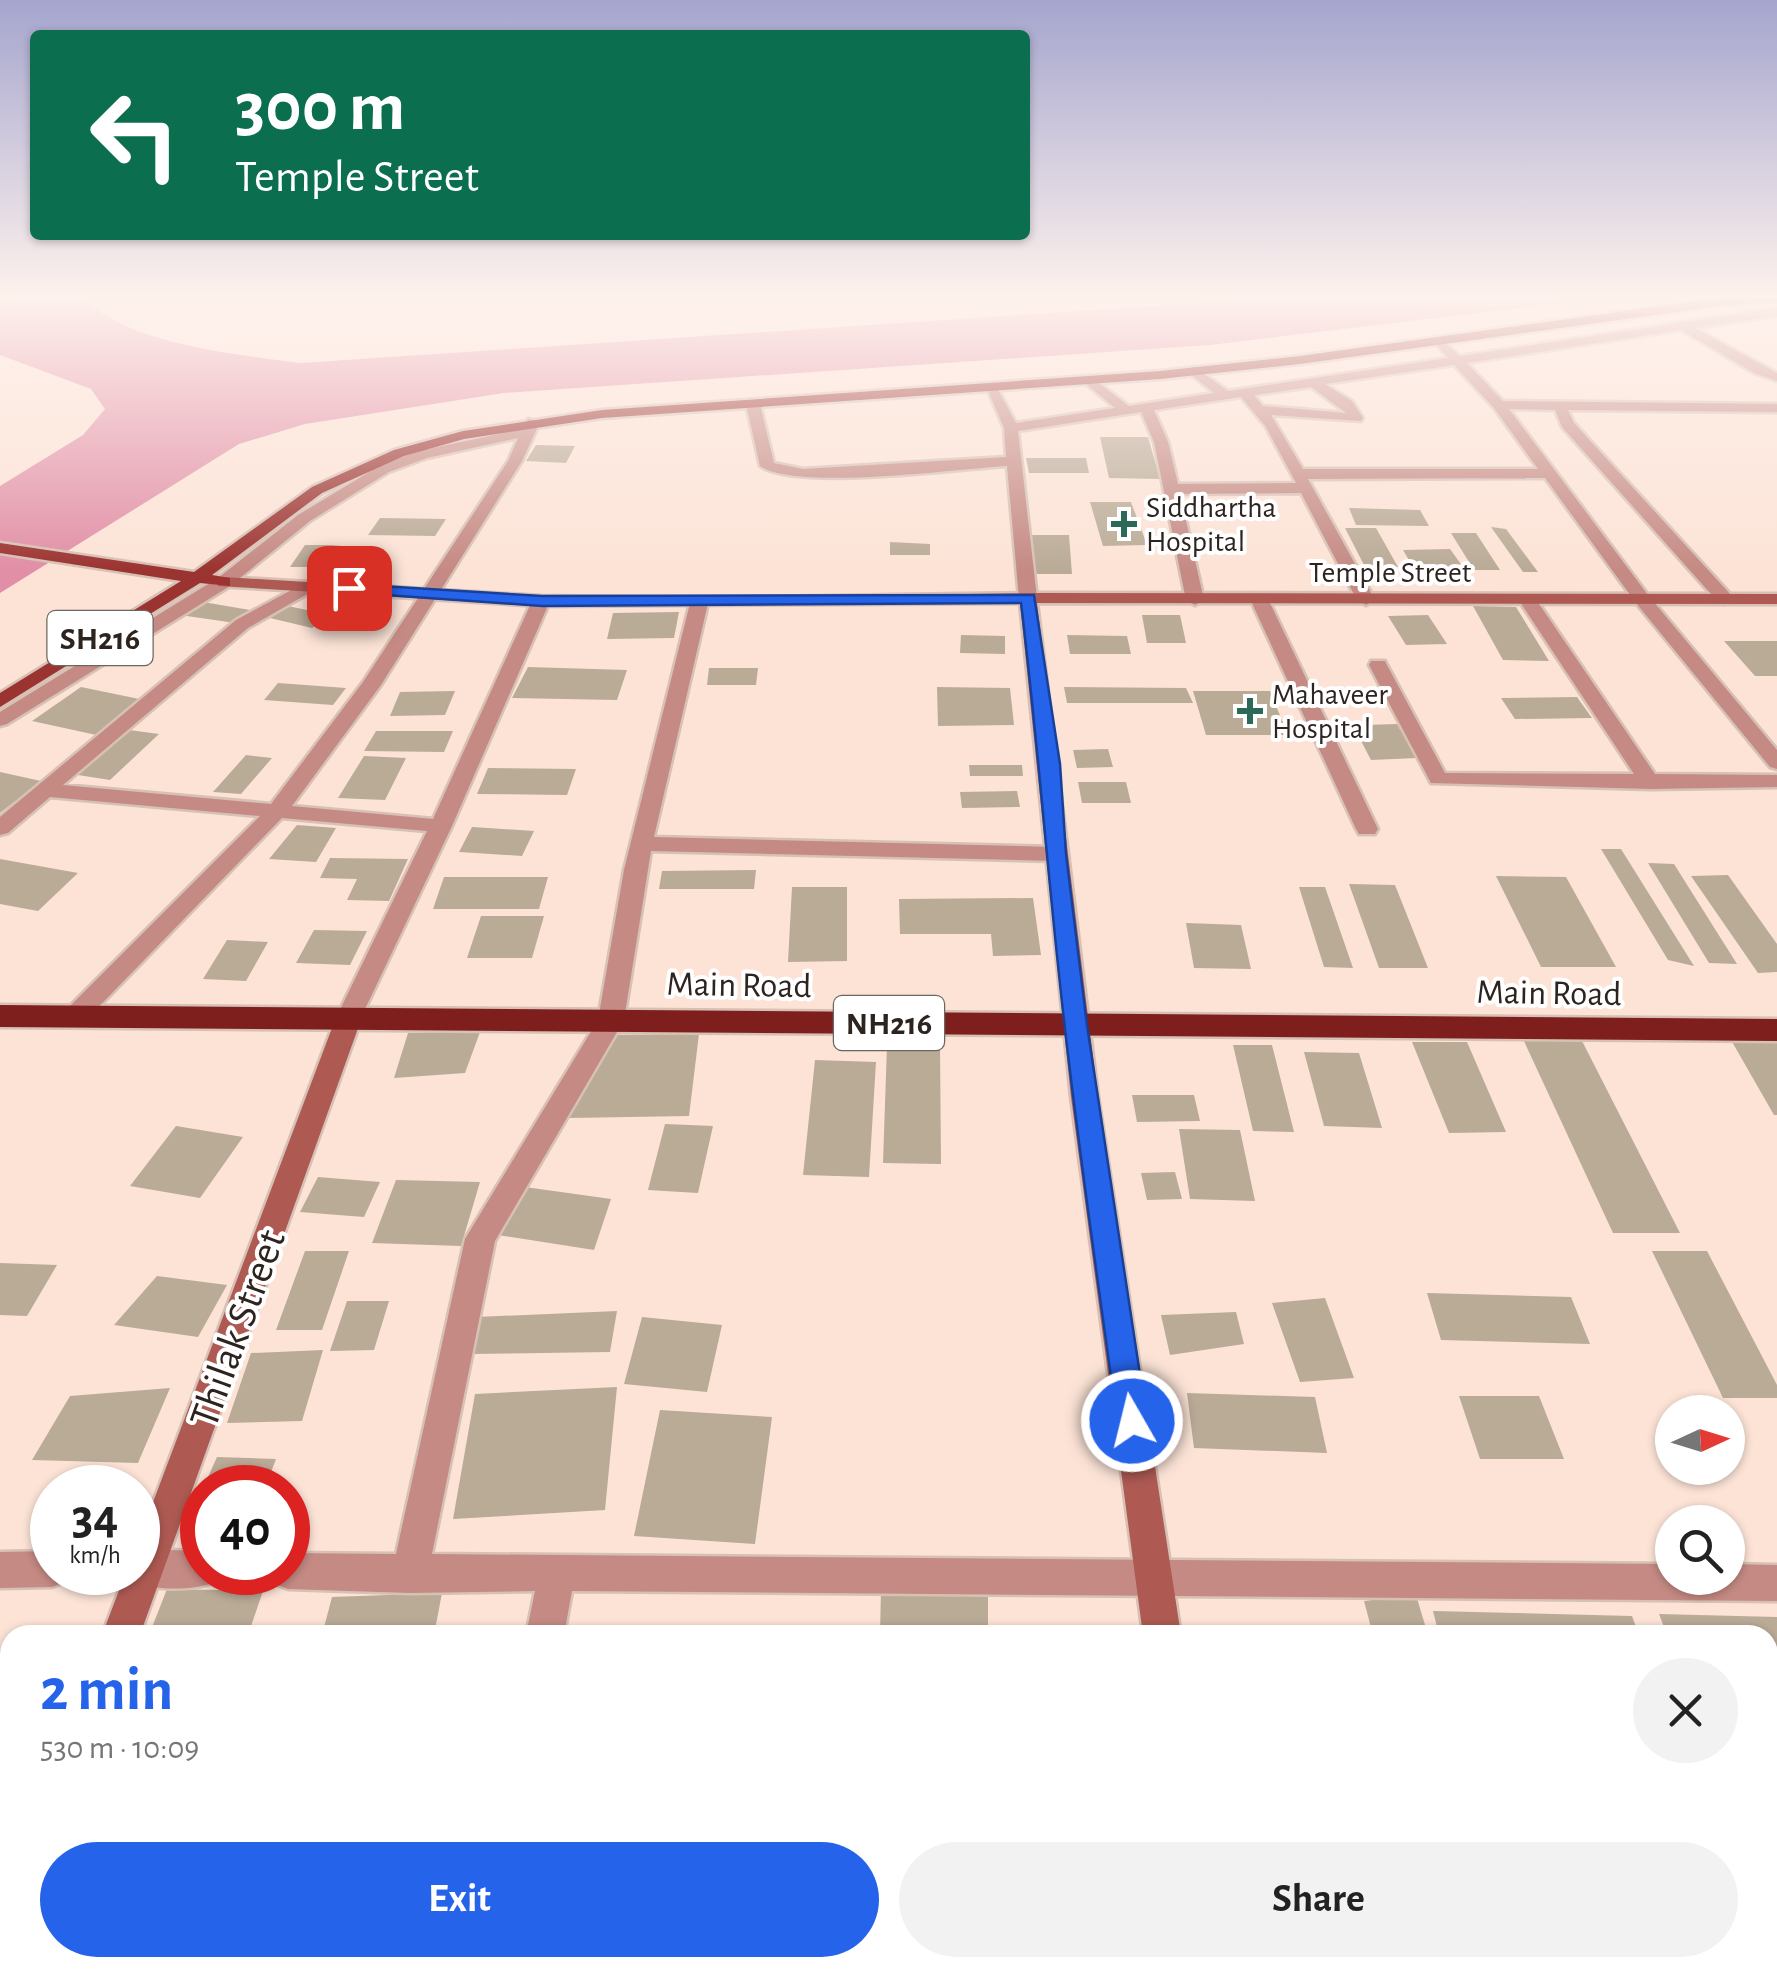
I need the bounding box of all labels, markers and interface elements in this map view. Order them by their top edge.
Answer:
icon: left [70,70,200,200]
text: 300 m [235,73,405,143]
text: Temple Street [235,155,479,200]
place label: Siddhartha Hospital [1146,493,1276,557]
marker: Siddhartha Hospital [1111,511,1137,537]
pin [307,546,392,631]
street label: Temple Street [1309,558,1472,588]
icon: arrive [322,561,377,616]
road number: SH216 [48,611,152,665]
place label: Mahaveer Hospital [1272,680,1388,744]
marker: Mahaveer Hospital [1237,698,1263,724]
street label: Main Road [666,967,812,1004]
street label: Main Road [1476,975,1622,1012]
road number: NH216 [834,996,944,1050]
street label: Thilak Street [183,1224,293,1433]
position arrow [1080,1369,1184,1473]
north arrow [1655,1395,1745,1485]
map controls [1655,1395,1745,1595]
speed limit sign: 40 [180,1465,310,1595]
text: 34 [72,1493,118,1543]
button: search [1655,1505,1745,1595]
text: km/h [69,1543,121,1568]
button: close [1633,1658,1738,1763]
text: 2 min [40,1661,173,1721]
text: 530 m · 10:09 [40,1732,199,1764]
button: Exit [40,1842,879,1957]
button: Share [899,1842,1738,1957]

